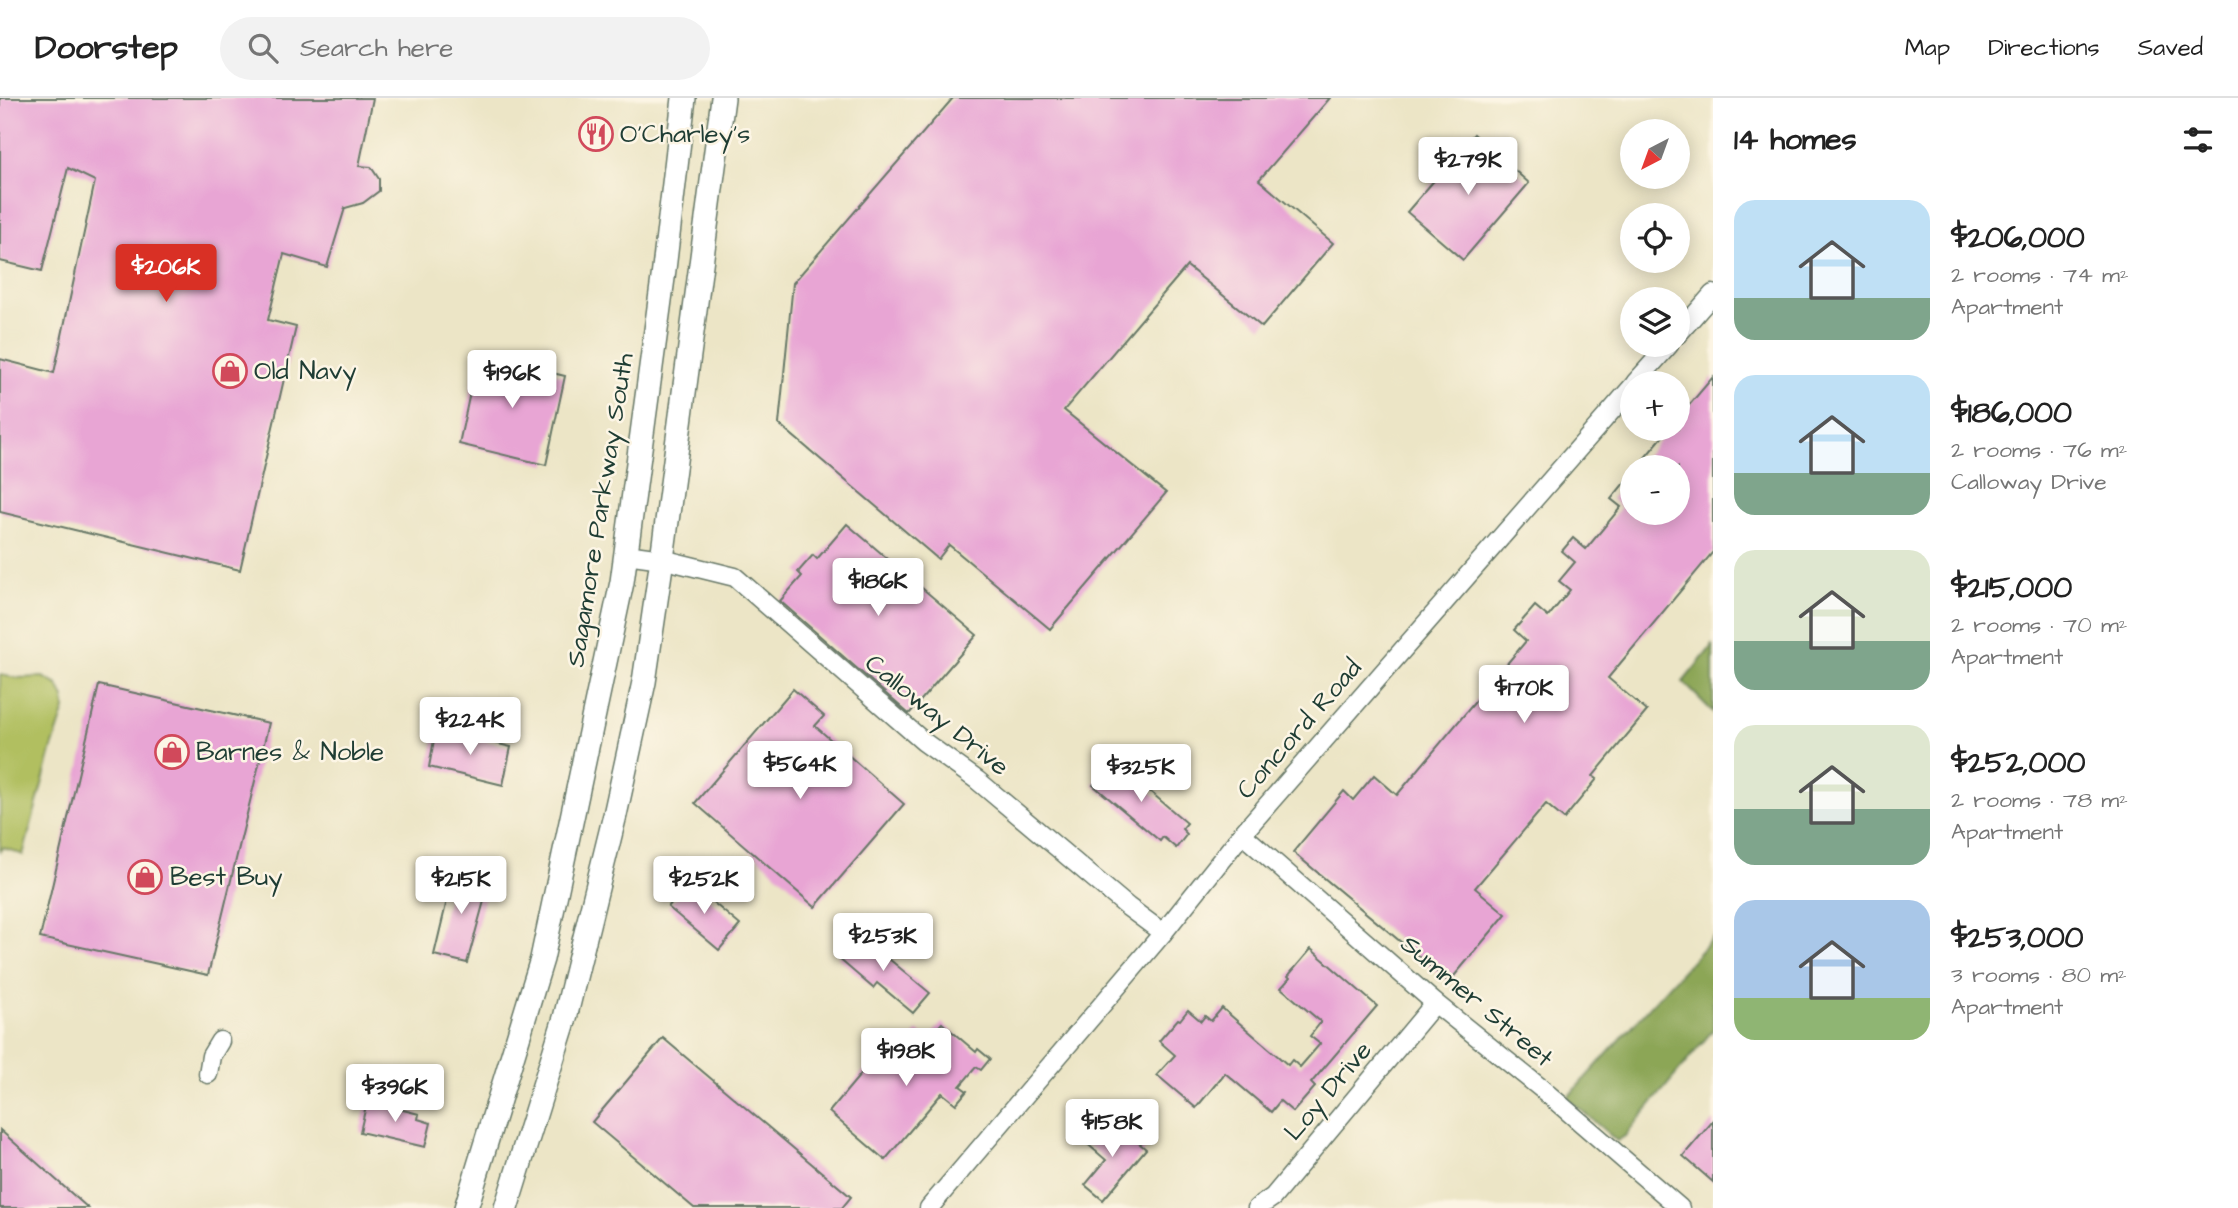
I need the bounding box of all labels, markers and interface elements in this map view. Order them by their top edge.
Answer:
search box [220,17,710,80]
text: Doorstep [35,25,178,71]
icon: search [244,29,282,67]
text: Search here [300,30,453,66]
text: Map [1905,31,1950,65]
text: Directions [1988,31,2100,65]
text: Saved [2138,31,2203,65]
restaurant icon: O'Charley's [577,115,615,153]
place label: O'Charley's [620,116,750,154]
north arrow [1620,119,1690,189]
map controls [1620,119,1690,525]
text: 14 homes [1734,119,1857,161]
icon: filters [2179,121,2217,159]
pin: $279K [1419,138,1517,197]
text: $279K [1434,144,1502,176]
button: locate [1620,203,1690,273]
text: $206,000 [1951,217,2085,259]
icon: home [1790,228,1874,312]
pin: $206K [117,244,215,304]
text: $206K [132,251,200,283]
text: 2 rooms · 74 m² [1951,259,2129,291]
button: layers [1620,287,1690,357]
text: Apartment [1951,291,2063,323]
pin: $196K [463,350,561,410]
street label: Sagamore Parkway South [557,350,645,670]
shop icon: Old Navy [211,352,249,390]
place label: Old Navy [254,353,357,391]
text: $196K [483,357,541,389]
button: + [1620,371,1690,441]
text: $186,000 [1951,392,2072,434]
icon: home [1790,403,1874,487]
text: 2 rooms · 76 m² [1951,434,2127,466]
button: − [1620,455,1690,525]
text: Calloway Drive [1951,466,2107,498]
pin: $186K [829,559,927,618]
text: $186K [848,565,908,597]
text: $215,000 [1951,567,2072,609]
icon: home [1790,578,1874,662]
text: 2 rooms · 70 m² [1951,609,2127,641]
text: Apartment [1951,641,2063,673]
street label: Calloway Drive [856,646,1017,786]
street label: Concord Road [1228,651,1370,807]
pin: $170K [1475,666,1573,725]
text: $170K [1495,672,1553,704]
pin: $224K [421,698,519,757]
text: $224K [436,704,504,736]
shop icon: Barnes & Noble [153,733,191,771]
place label: Barnes & Noble [196,734,384,770]
pin: $564K [751,742,849,801]
text: $252,000 [1951,742,2085,784]
pin: $325K [1092,744,1190,804]
text: $564K [763,748,837,780]
text: $325K [1107,751,1175,783]
icon: home [1790,753,1874,837]
text: 2 rooms · 78 m² [1951,784,2128,816]
text: Apartment [1951,816,2063,848]
pin: $215K [412,856,510,916]
pin: $252K [655,856,753,916]
shop icon: Best Buy [126,858,164,896]
place label: Best Buy [170,859,282,897]
text: $215K [431,863,491,895]
text: $252K [669,863,739,895]
pin: $253K [834,914,932,973]
text: $253,000 [1951,917,2083,959]
text: $253K [849,920,917,952]
street label: Summer Street [1393,926,1561,1076]
icon: home [1790,928,1874,1012]
text: 3 rooms · 80 m² [1951,959,2127,991]
text: Apartment [1951,991,2063,1023]
pin: $198K [857,1028,955,1088]
street label: Loy Drive [1276,1033,1382,1150]
text: $198K [877,1035,935,1067]
pin: $396K [346,1065,444,1124]
text: $396K [362,1071,428,1103]
pin: $158K [1063,1100,1161,1159]
text: $158K [1082,1106,1142,1138]

